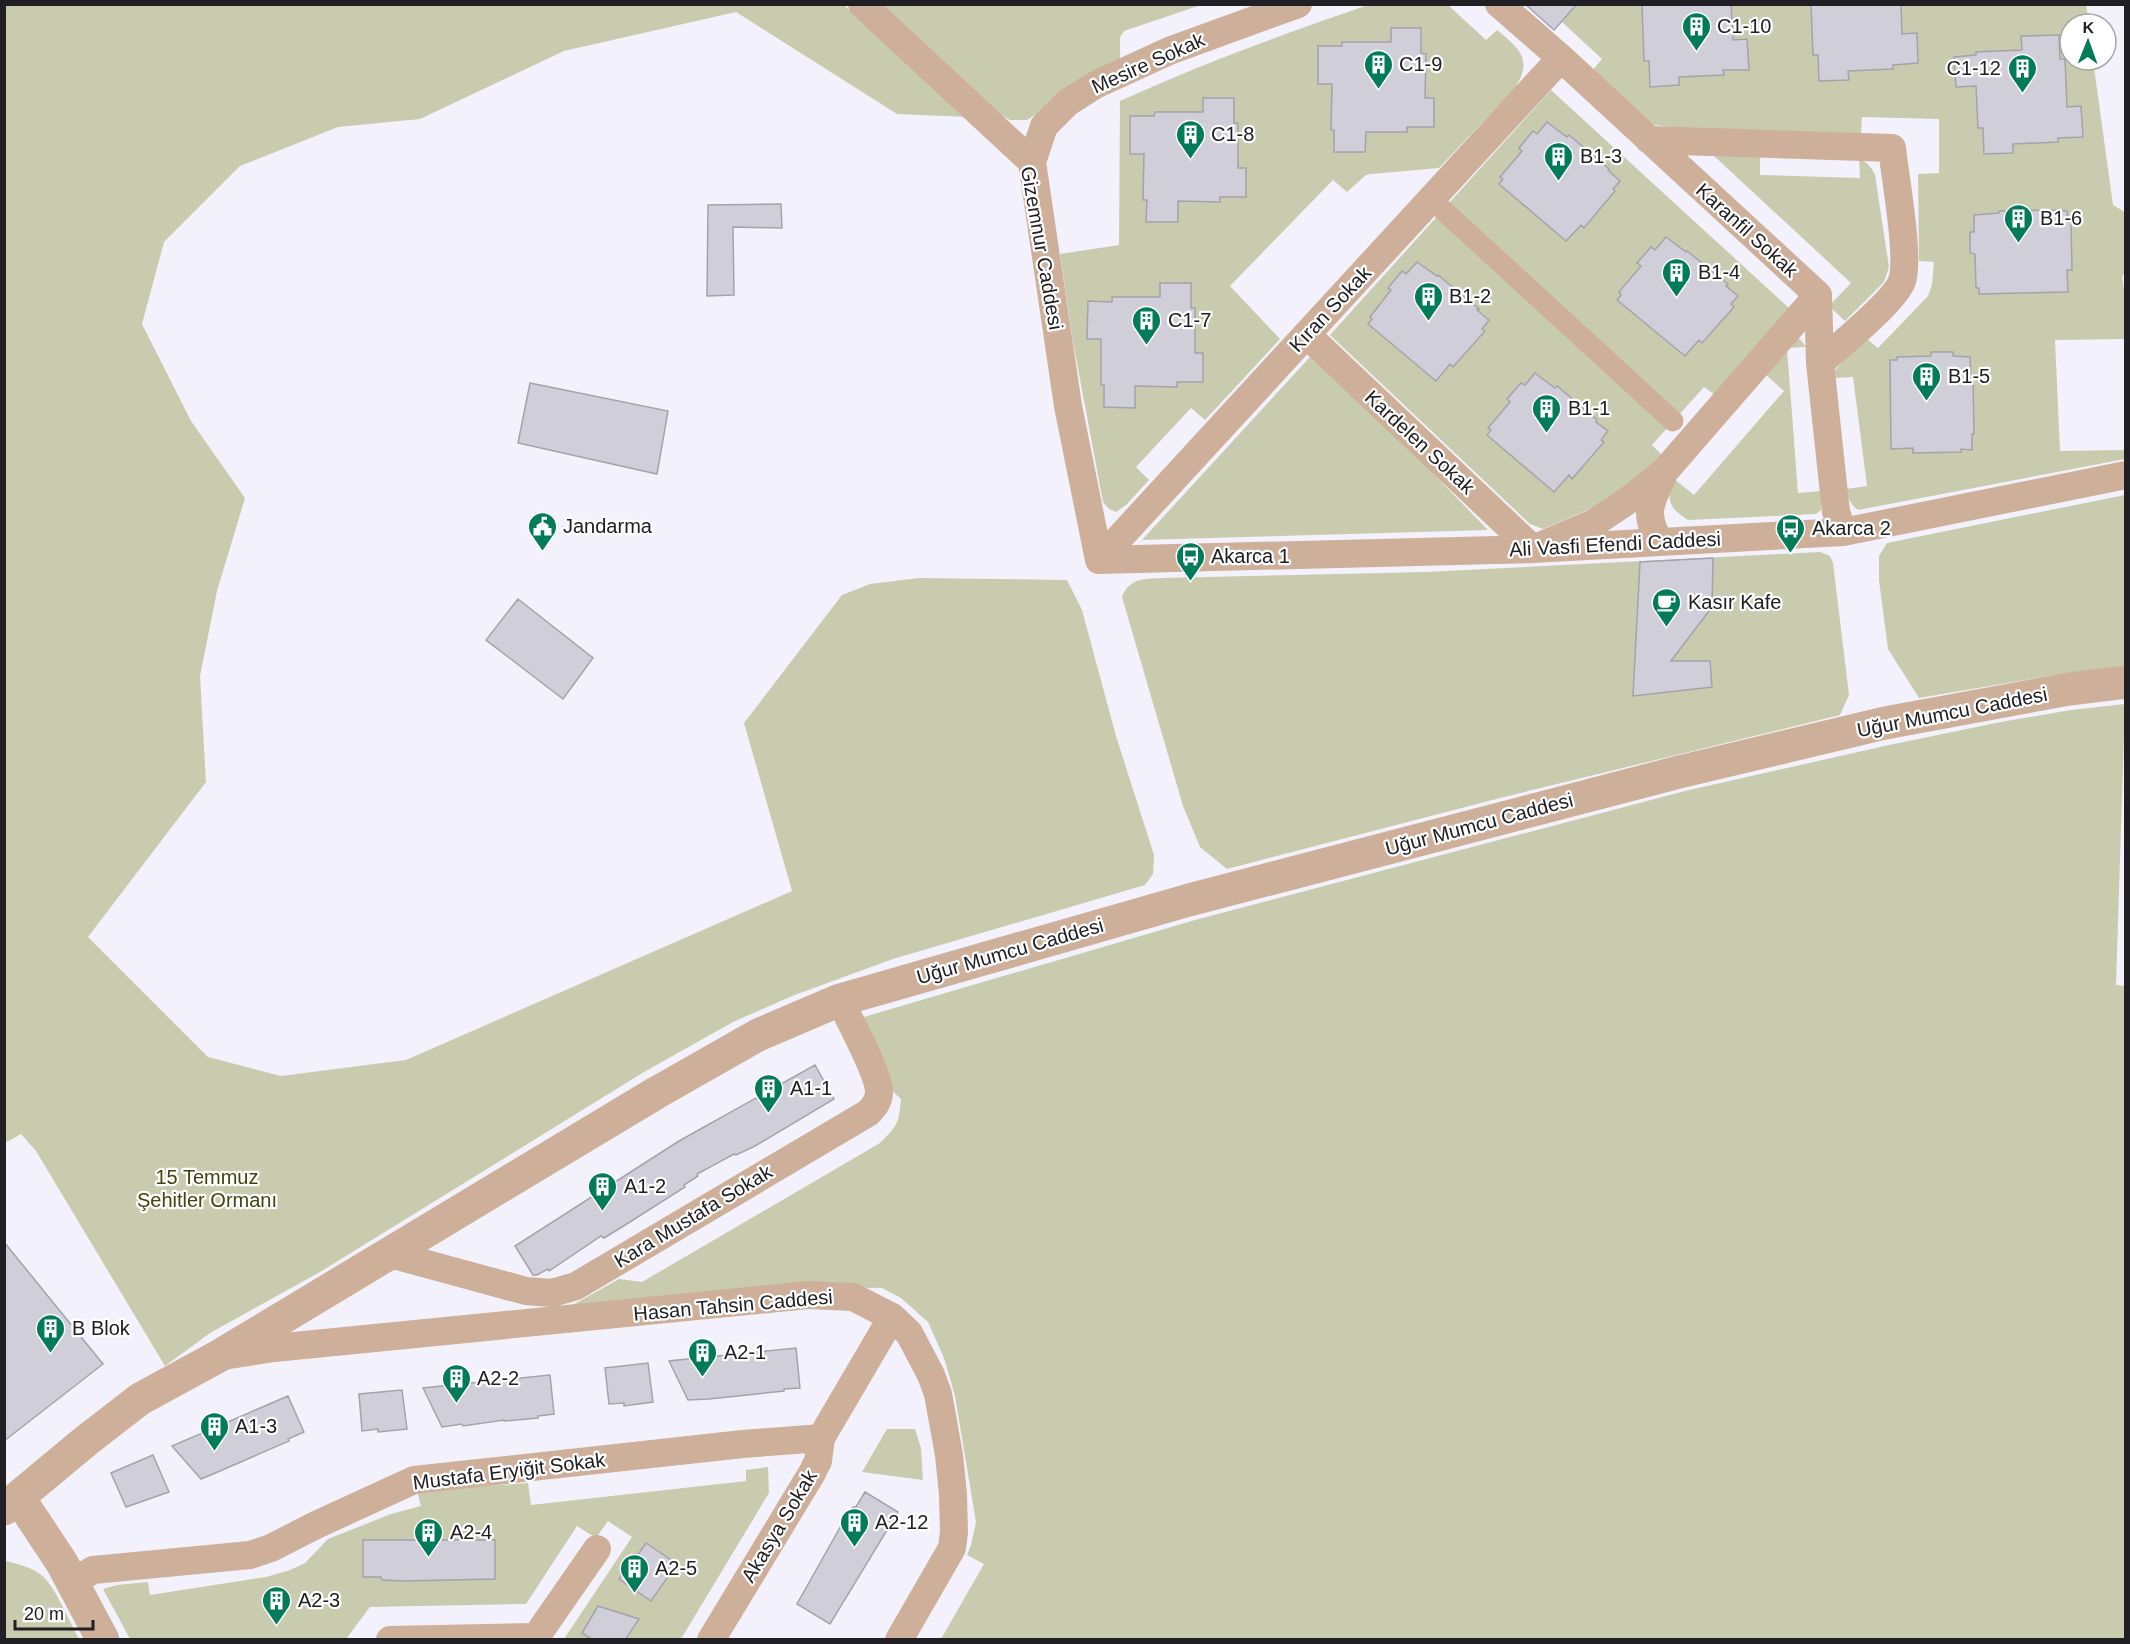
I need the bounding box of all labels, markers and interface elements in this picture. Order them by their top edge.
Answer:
building icon: C1-10 [1680,10,1712,52]
north arrow [2058,12,2118,72]
place label: C1-10 [1717,15,1771,37]
text: K [2082,19,2095,36]
street label: Mesire Sokak [1088,28,1209,98]
building icon: C1-9 [1362,48,1394,90]
building icon: C1-12 [2006,52,2038,94]
place label: C1-9 [1399,53,1442,75]
place label: C1-12 [1947,57,2001,79]
building icon: C1-8 [1174,118,1206,160]
place label: C1-8 [1211,123,1254,145]
building icon: B1-3 [1543,140,1575,182]
place label: B1-3 [1580,145,1622,167]
street label: Gizemnur Caddesi [1017,165,1067,331]
street label: Karanfil Sokak [1692,179,1803,282]
building icon: B1-6 [2003,202,2035,244]
place label: B1-6 [2040,207,2082,229]
building icon: B1-4 [1661,256,1693,298]
street label: Kıran Sokak [1285,261,1376,356]
place label: B1-4 [1698,261,1740,283]
building icon: B1-2 [1412,280,1444,322]
place label: B1-2 [1449,285,1491,307]
building icon: C1-7 [1131,304,1163,346]
place label: C1-7 [1168,309,1211,331]
building icon: B1-5 [1911,360,1943,402]
place label: B1-5 [1948,365,1990,387]
street label: Kardelen Sokak [1361,386,1480,499]
building icon: B1-1 [1531,392,1563,434]
place label: B1-1 [1568,397,1610,419]
public building icon: Jandarma [526,510,558,552]
bus stop icon: Akarca 2 [1775,512,1807,554]
place label: Jandarma [563,515,653,537]
place label: Akarca 2 [1812,517,1891,539]
street label: Ali Vasfi Efendi Caddesi [1509,527,1721,561]
bus stop icon: Akarca 1 [1174,540,1206,582]
place label: Akarca 1 [1211,545,1290,567]
cafe icon: Kasır Kafe [1651,586,1683,628]
place label: Kasır Kafe [1688,591,1781,613]
street label: Uğur Mumcu Caddesi [1855,683,2049,741]
street label: Uğur Mumcu Caddesi [1383,788,1575,860]
street label: Uğur Mumcu Caddesi [914,914,1106,988]
building icon: A1-1 [753,1072,785,1114]
place label: A1-1 [790,1077,832,1099]
street label: Kara Mustafa Sokak [610,1160,777,1272]
park label: 15 Temmuz Şehitler Ormanı [137,1166,277,1211]
building icon: A1-2 [587,1170,619,1212]
place label: A1-2 [624,1175,666,1197]
street label: Hasan Tahsin Caddesi [633,1285,833,1325]
building icon: B Blok [35,1312,67,1354]
place label: B Blok [72,1317,131,1339]
building icon: A2-1 [687,1336,719,1378]
place label: A2-1 [724,1341,766,1363]
building icon: A2-2 [440,1362,472,1404]
place label: A2-2 [477,1367,519,1389]
building icon: A1-3 [198,1410,230,1452]
place label: A1-3 [235,1415,277,1437]
street label: Mustafa Eryiğit Sokak [412,1448,607,1494]
street label: Akasya Sokak [737,1465,822,1586]
building icon: A2-12 [838,1506,870,1548]
place label: A2-12 [875,1511,928,1533]
building icon: A2-4 [413,1516,445,1558]
place label: A2-4 [450,1521,492,1543]
building icon: A2-5 [618,1552,650,1594]
place label: A2-5 [655,1557,697,1579]
building icon: A2-3 [261,1584,293,1626]
place label: A2-3 [298,1589,340,1611]
scale bar [15,1593,93,1631]
text: 20 m [24,1604,64,1624]

